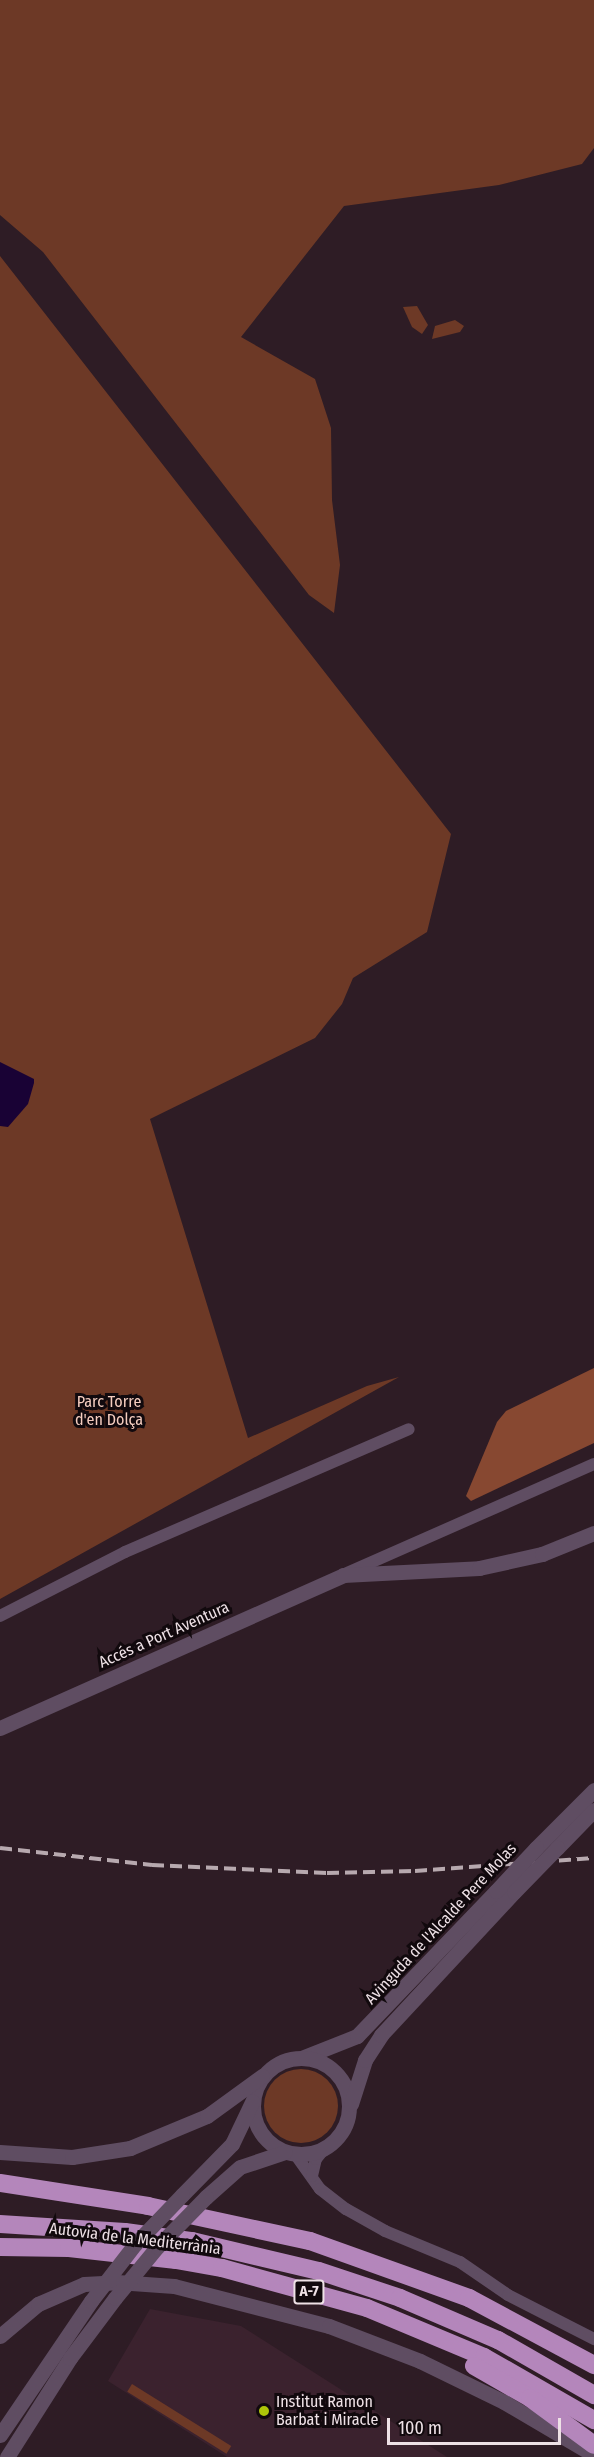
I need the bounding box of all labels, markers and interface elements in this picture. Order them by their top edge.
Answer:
park label: Parc Torre d'en Dolça [75,1392,143,1430]
street label: Accés a Port Aventura [96,1598,232,1672]
street label: Avinguda de l'Alcalde Pere Molas [361,1839,521,2009]
street label: Autovia de la Mediterrània [48,2219,222,2259]
road number: A-7 [292,2280,326,2304]
place label: Institut Ramon Barbat i Miracle [276,2392,378,2430]
marker: Institut Ramon Barbat i Miracle [257,2404,271,2418]
scale bar [390,2406,564,2444]
text: 100 m [398,2417,442,2439]

